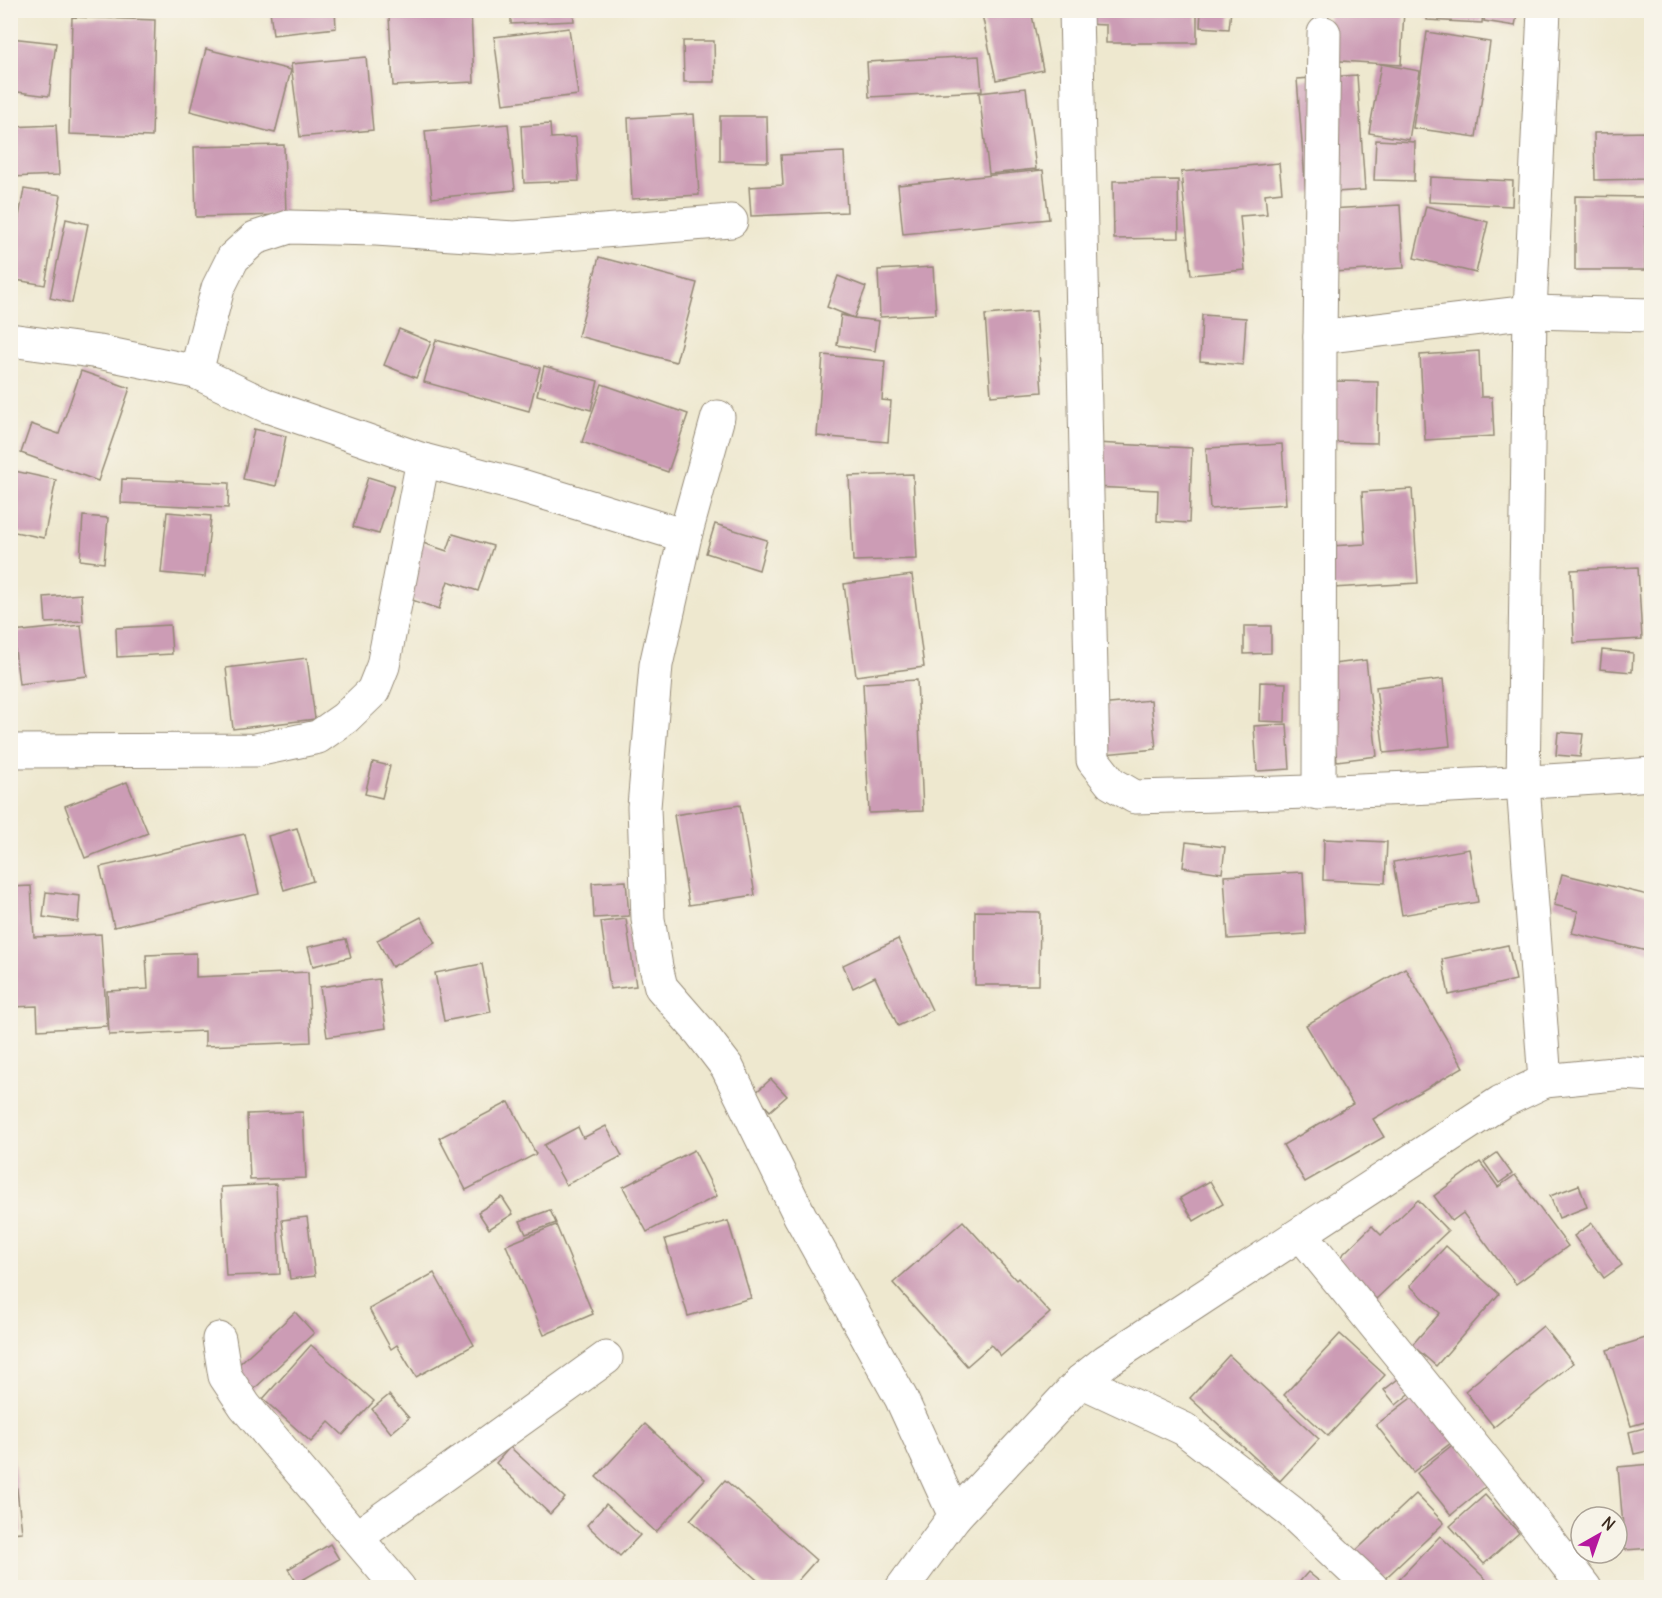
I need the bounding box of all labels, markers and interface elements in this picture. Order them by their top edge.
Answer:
north arrow [1569,1505,1629,1565]
text: N [1598,1512,1619,1535]

